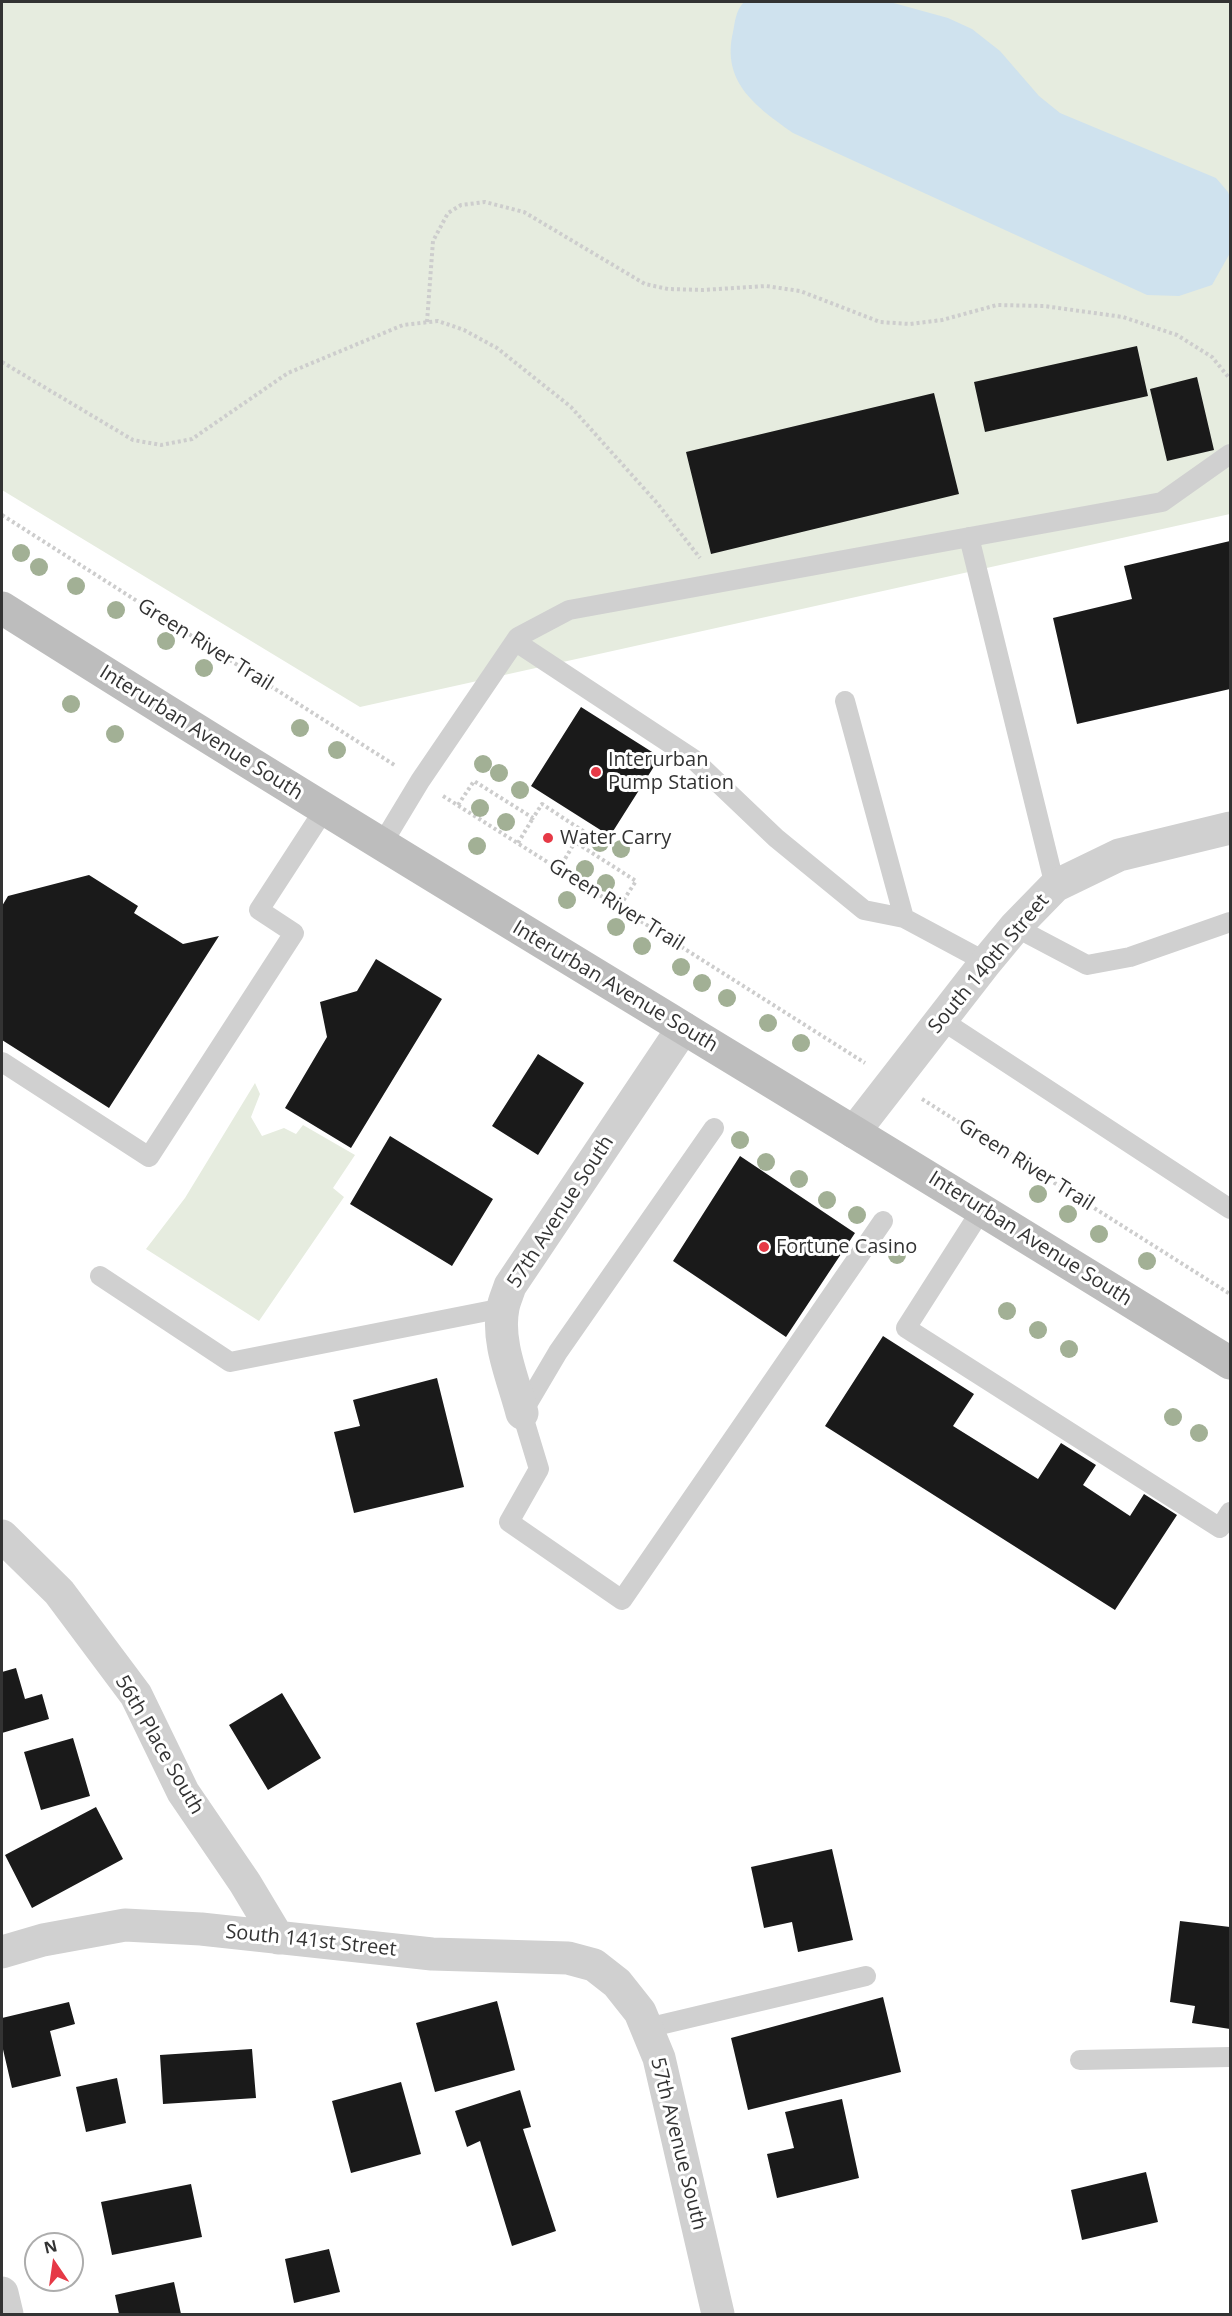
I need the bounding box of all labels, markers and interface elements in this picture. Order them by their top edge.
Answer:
street label: Green River Trail [133,594,277,696]
street label: Interurban Avenue South [95,661,307,805]
place label: Interurban Pump Station [608,748,734,795]
marker: Interurban Pump Station [589,765,603,779]
place label: Water Carry [560,826,671,850]
marker: Water Carry [541,831,555,845]
street label: Green River Trail [544,854,688,956]
street label: South 140th Street [924,889,1054,1039]
street label: Interurban Avenue South [508,916,722,1058]
street label: Green River Trail [954,1114,1098,1216]
street label: 57th Avenue South [503,1131,619,1293]
street label: Interurban Avenue South [924,1167,1136,1311]
place label: Fortune Casino [776,1235,917,1259]
marker: Fortune Casino [757,1240,771,1254]
street label: 56th Place South [110,1671,208,1819]
street label: South 141st Street [224,1920,398,1962]
street label: 57th Avenue South [645,2055,711,2233]
north arrow [24,2232,84,2292]
text: N [42,2234,59,2259]

